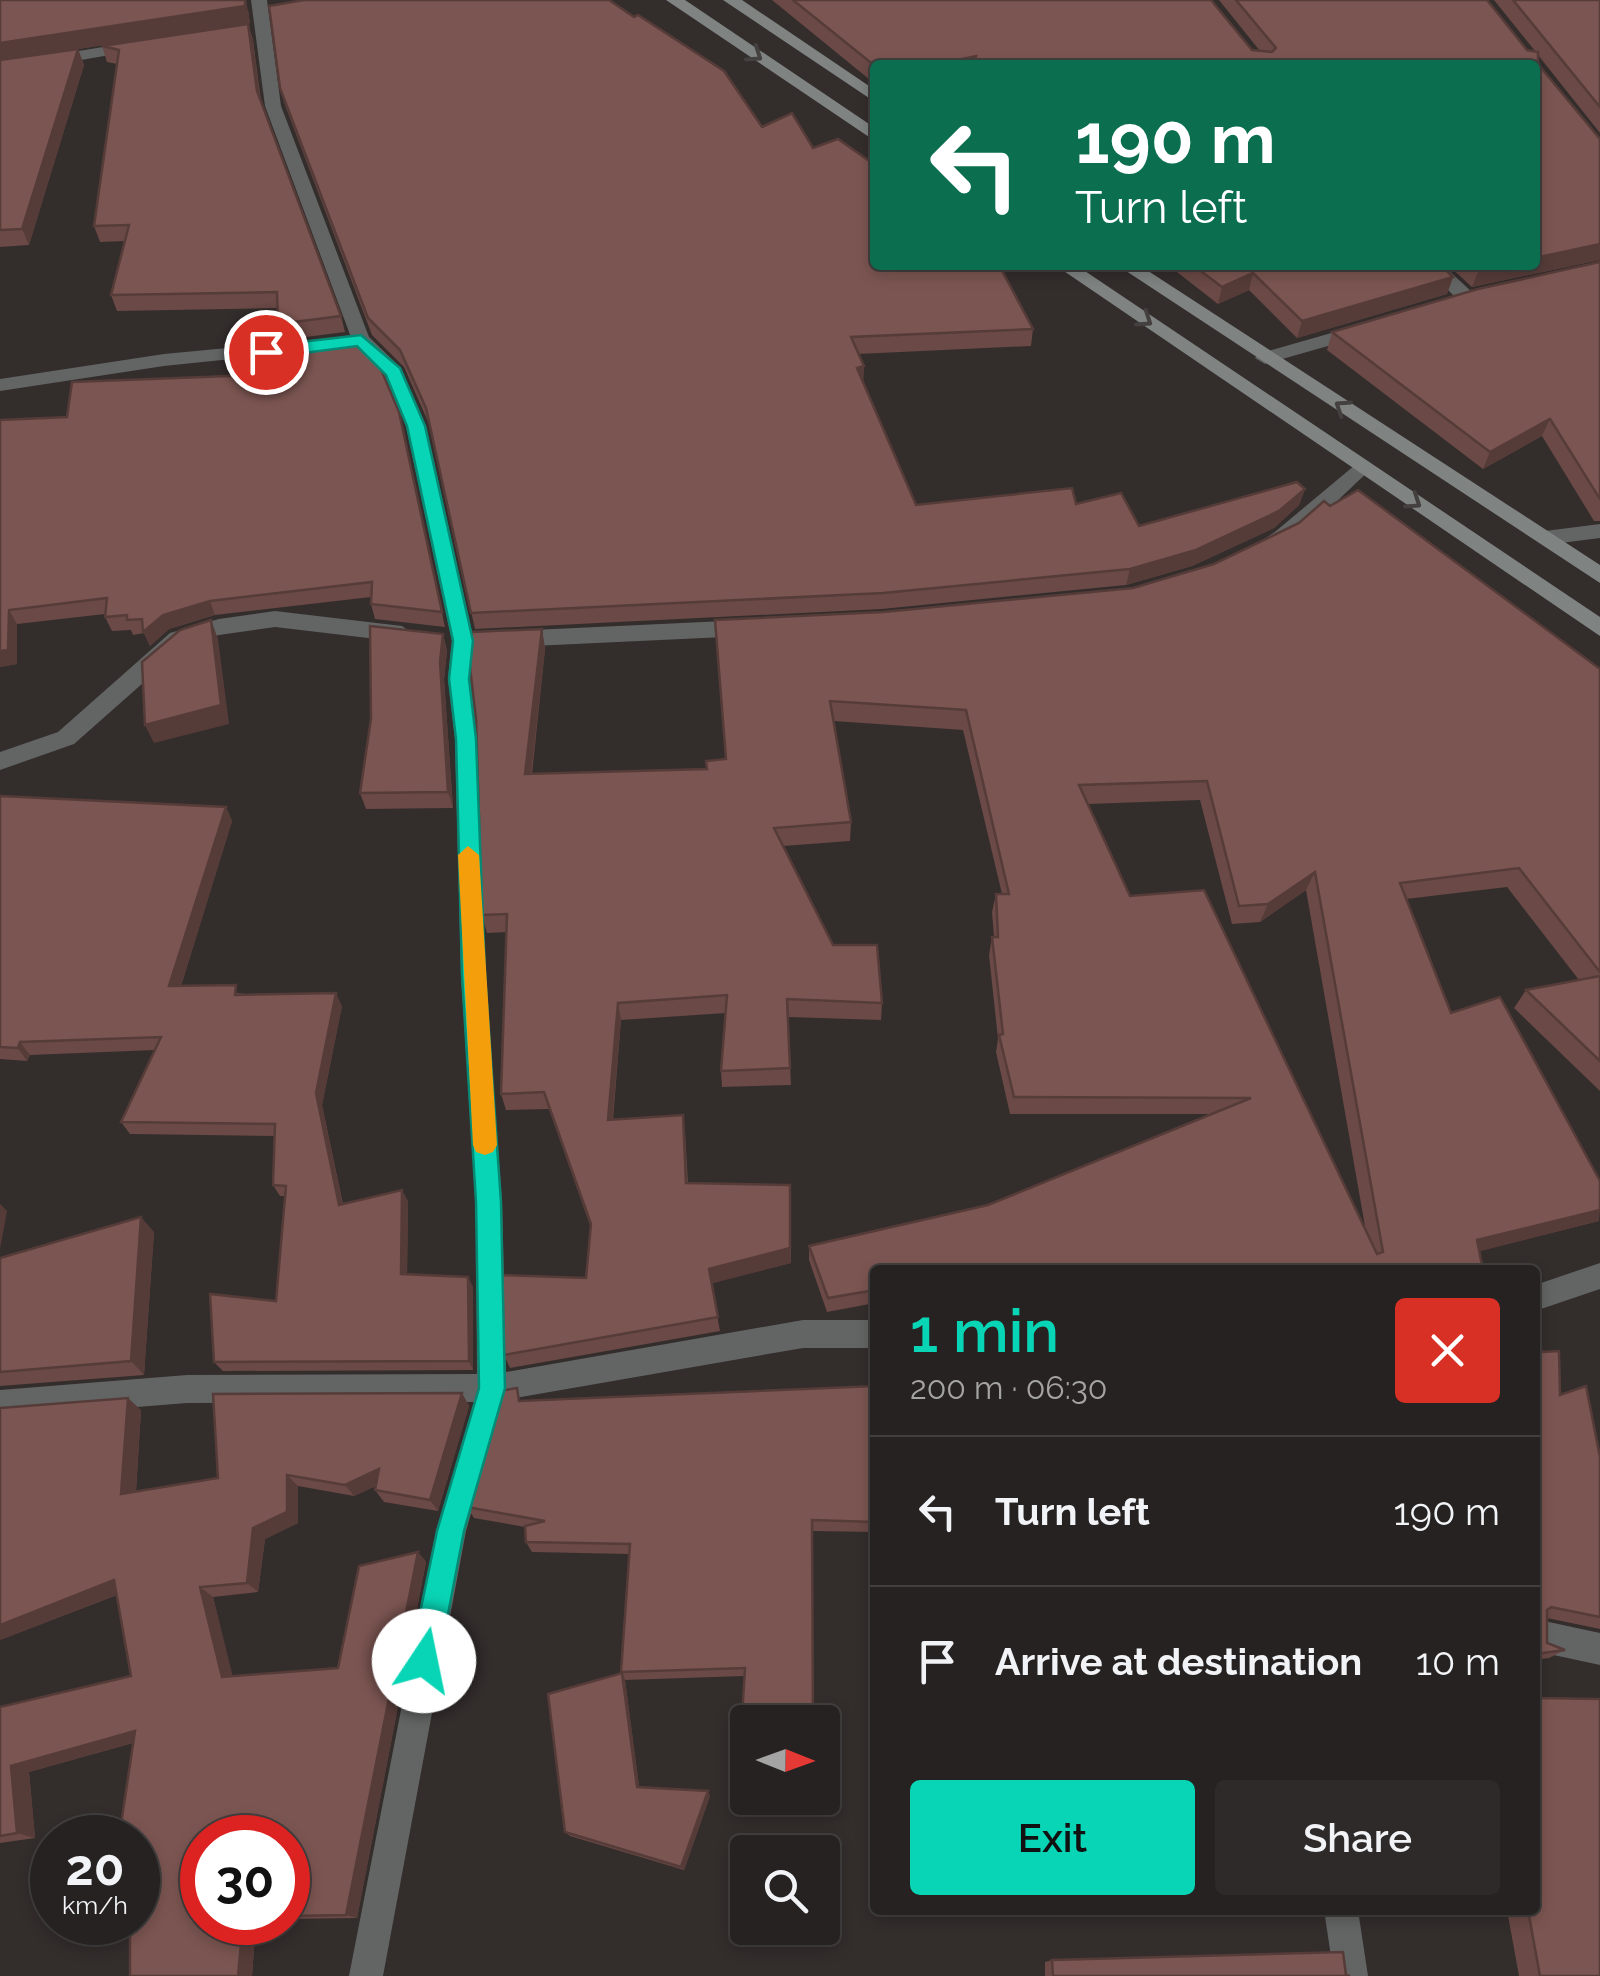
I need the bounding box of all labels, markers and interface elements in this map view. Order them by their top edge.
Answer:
one-way arrow [744,43,763,61]
text: 190 m [1075,97,1276,179]
icon: left [910,100,1040,230]
text: Turn left [1075,181,1247,234]
one-way arrow [1133,308,1152,326]
pin [224,310,309,395]
icon: arrive [239,325,294,380]
one-way arrow [1335,401,1353,420]
one-way arrow [1403,490,1421,509]
text: 1 min [910,1296,1059,1366]
button: close [1395,1298,1500,1403]
text: 200 m · 06:30 [910,1369,1107,1406]
icon: left [910,1484,965,1539]
text: Turn left [995,1489,1150,1534]
text: 190 m [1394,1489,1500,1534]
position arrow [372,1609,476,1713]
icon: arrive [910,1634,965,1689]
text: Arrive at destination [995,1639,1362,1684]
text: 10 m [1416,1639,1500,1684]
north arrow [730,1705,840,1815]
map controls [730,1705,840,1945]
button: Exit [910,1780,1195,1895]
button: Share [1215,1780,1500,1895]
speed limit sign: 30 [180,1815,310,1945]
button: search [730,1835,840,1945]
text: 20 [66,1838,124,1897]
text: km/h [62,1890,128,1920]

